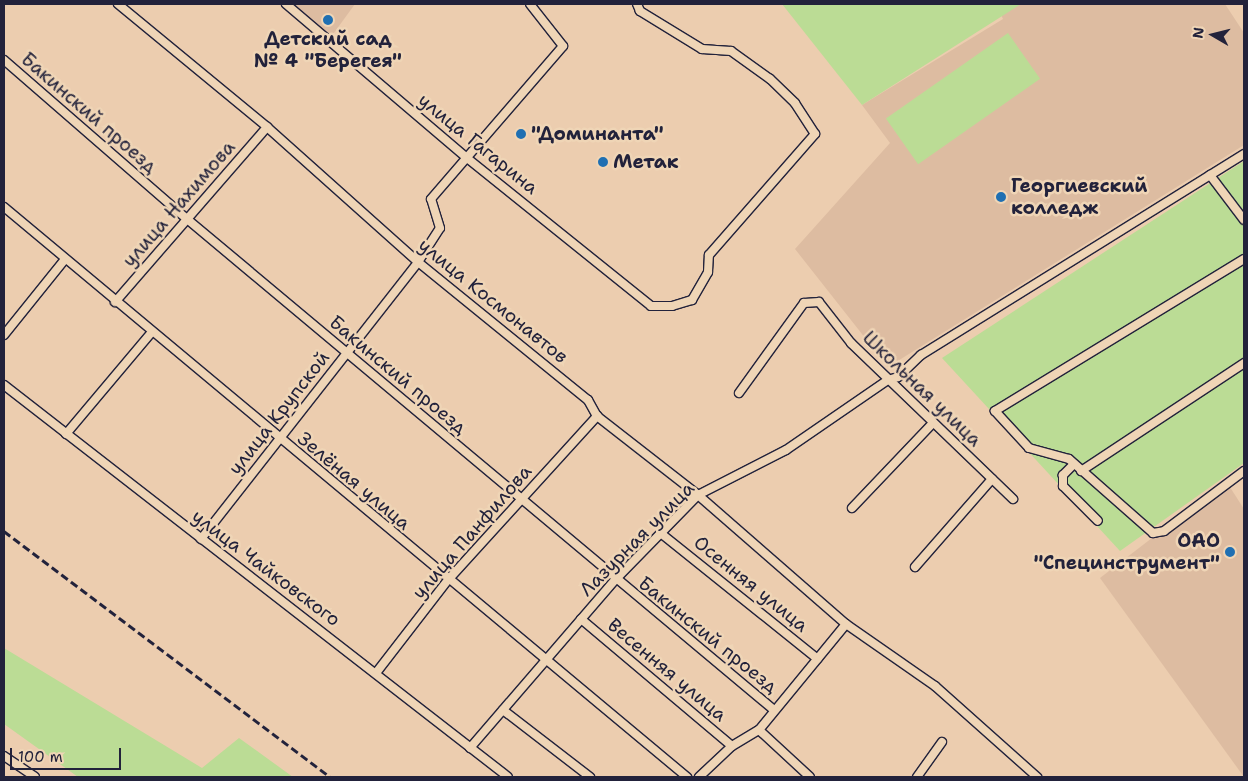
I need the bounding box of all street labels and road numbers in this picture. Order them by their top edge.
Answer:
street label: Бакинский проезд [16,48,162,178]
street label: улица Гагарина [413,89,543,199]
street label: улица Нахимова [118,136,240,272]
street label: улица Космонавтов [414,234,572,368]
street label: Бакинский проезд [324,311,472,439]
street label: Школьная улица [858,326,986,452]
street label: улица Крупской [224,347,334,479]
street label: Зелёная улица [293,427,415,535]
street label: улица Панфилова [408,460,536,604]
street label: Лазурная улица [575,477,699,601]
street label: улица Чайковского [187,505,345,631]
street label: Осенняя улица [689,531,813,637]
street label: Бакинский проезд [634,572,782,698]
street label: Весенняя улица [603,614,731,726]

